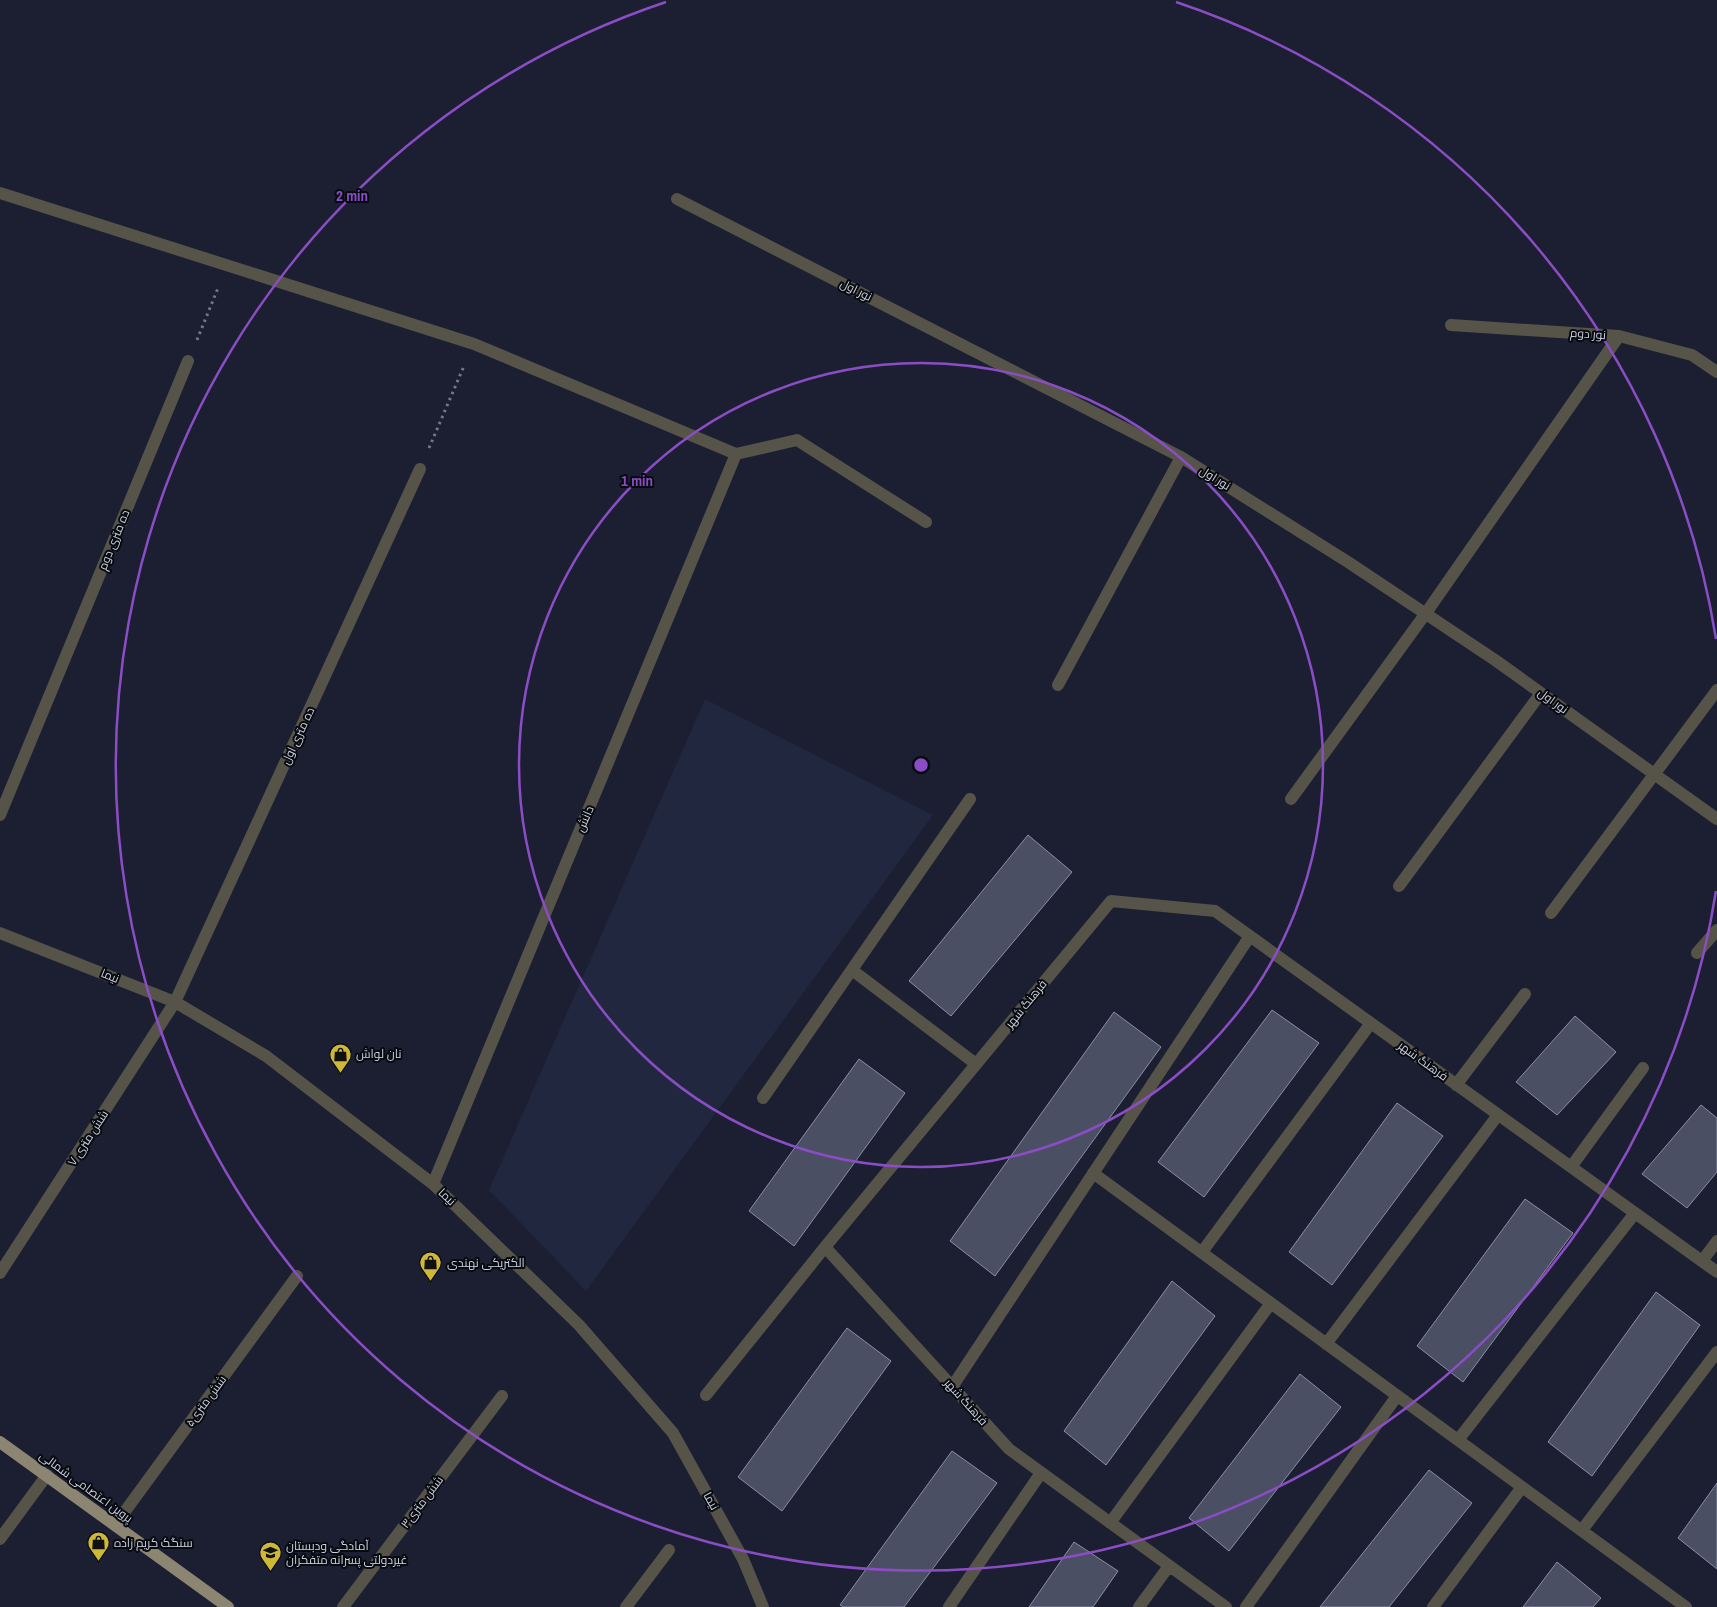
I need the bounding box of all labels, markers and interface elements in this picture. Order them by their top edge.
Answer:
text: 2 min [336,185,368,206]
street label: نور اول [837,275,875,305]
street label: نور دوم [1570,325,1606,343]
street label: نور اول [1196,462,1234,494]
text: 1 min [621,470,653,491]
street label: ده متری دوم [95,507,133,573]
street label: نور اول [1535,685,1571,717]
street label: ده متری اول [278,705,318,767]
centre of rings [912,756,930,774]
street label: دانش [572,803,598,835]
street label: نیما [98,965,122,987]
street label: فرهنگ شهر [1001,976,1050,1032]
street label: فرهنگ شهر [1394,1037,1451,1085]
shop icon: نان لواش [328,1042,352,1073]
place label: نان لواش [356,1046,401,1062]
street label: ۷ شش متری [64,1107,112,1169]
street label: نیما [435,1185,459,1209]
shop icon: الکتریکی نهندی [419,1251,443,1282]
place label: الکتریکی نهندی [447,1255,525,1271]
street label: ۵شش متری [182,1372,230,1430]
street label: فرهنگ شهر [940,1374,991,1429]
street label: پروین اعتصامی شمالی [35,1448,137,1528]
street label: شش متری۳ [397,1473,447,1531]
street label: نیما [700,1489,722,1513]
shop icon: سنگک کریم زاده [86,1531,110,1562]
place label: سنگک کریم زاده [114,1535,193,1551]
place label: آمادگی ودبستان غیردولتی پسرانه متفکران [286,1538,407,1569]
school or university icon: آمادگی ودبستان غیردولتی پسرانه متفکران [258,1541,282,1572]

